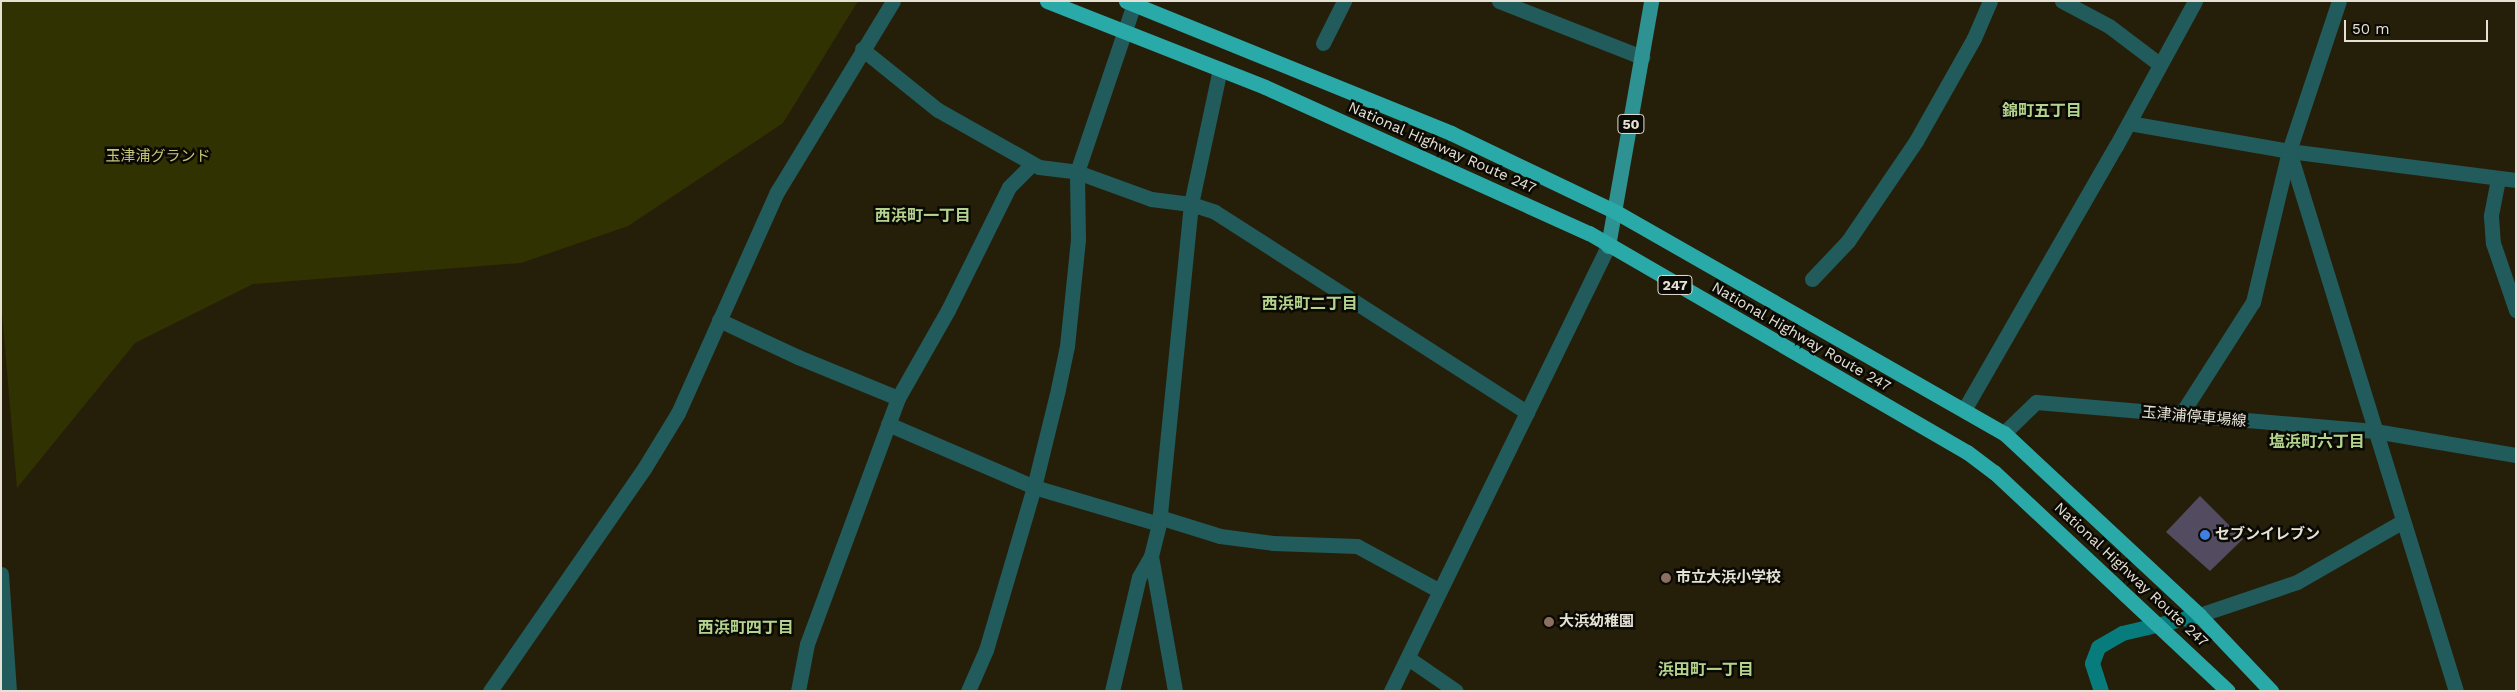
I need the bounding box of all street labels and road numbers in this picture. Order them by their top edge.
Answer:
street label: National Highway Route 247 [1345,98,1539,198]
road number: 50 [1617,112,1645,136]
road number: 247 [1656,274,1694,296]
street label: National Highway Route 247 [1708,278,1894,396]
street label: 玉津浦停車場線 [2141,403,2247,431]
street label: National Highway Route 247 [2050,499,2212,651]

